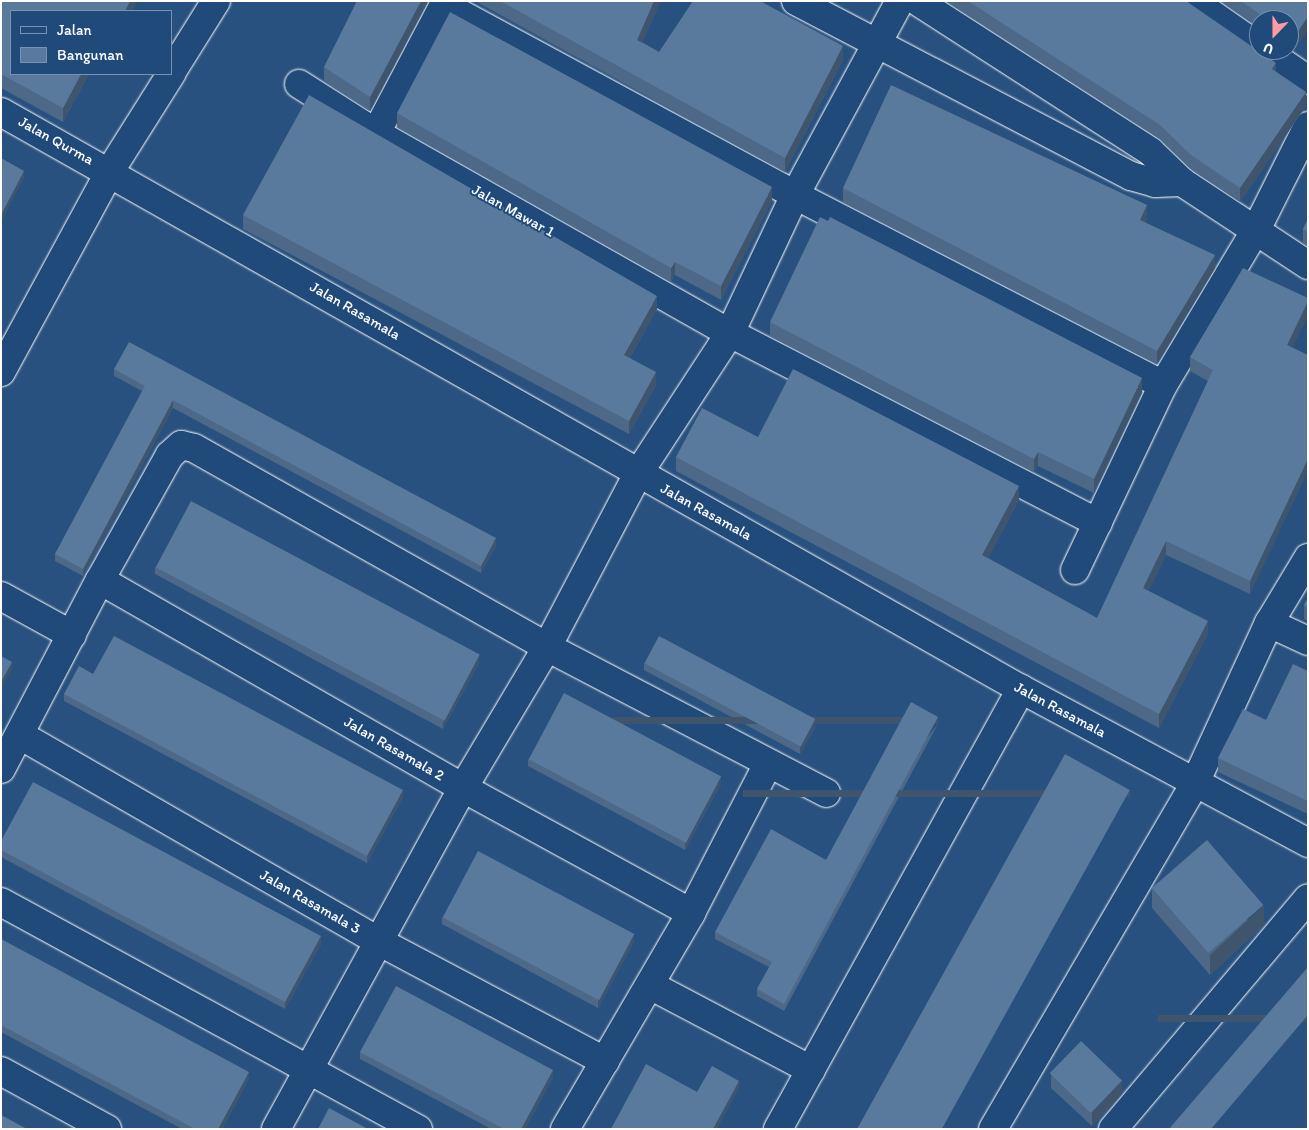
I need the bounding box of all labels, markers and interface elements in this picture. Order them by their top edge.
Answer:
legend [10,10,172,75]
north arrow [1249,10,1299,60]
text: Jalan [57,21,91,39]
text: U [1261,39,1276,58]
text: Bangunan [57,46,124,64]
street label: Jalan Qurma [16,113,96,169]
street label: Jalan Mawar 1 [469,181,557,241]
street label: Jalan Rasamala [307,278,403,344]
street label: Jalan Rasamala [658,480,754,544]
street label: Jalan Rasamala [1011,678,1109,742]
street label: Jalan Rasamala 2 [341,713,447,785]
street label: Jalan Rasamala 3 [257,866,363,938]

